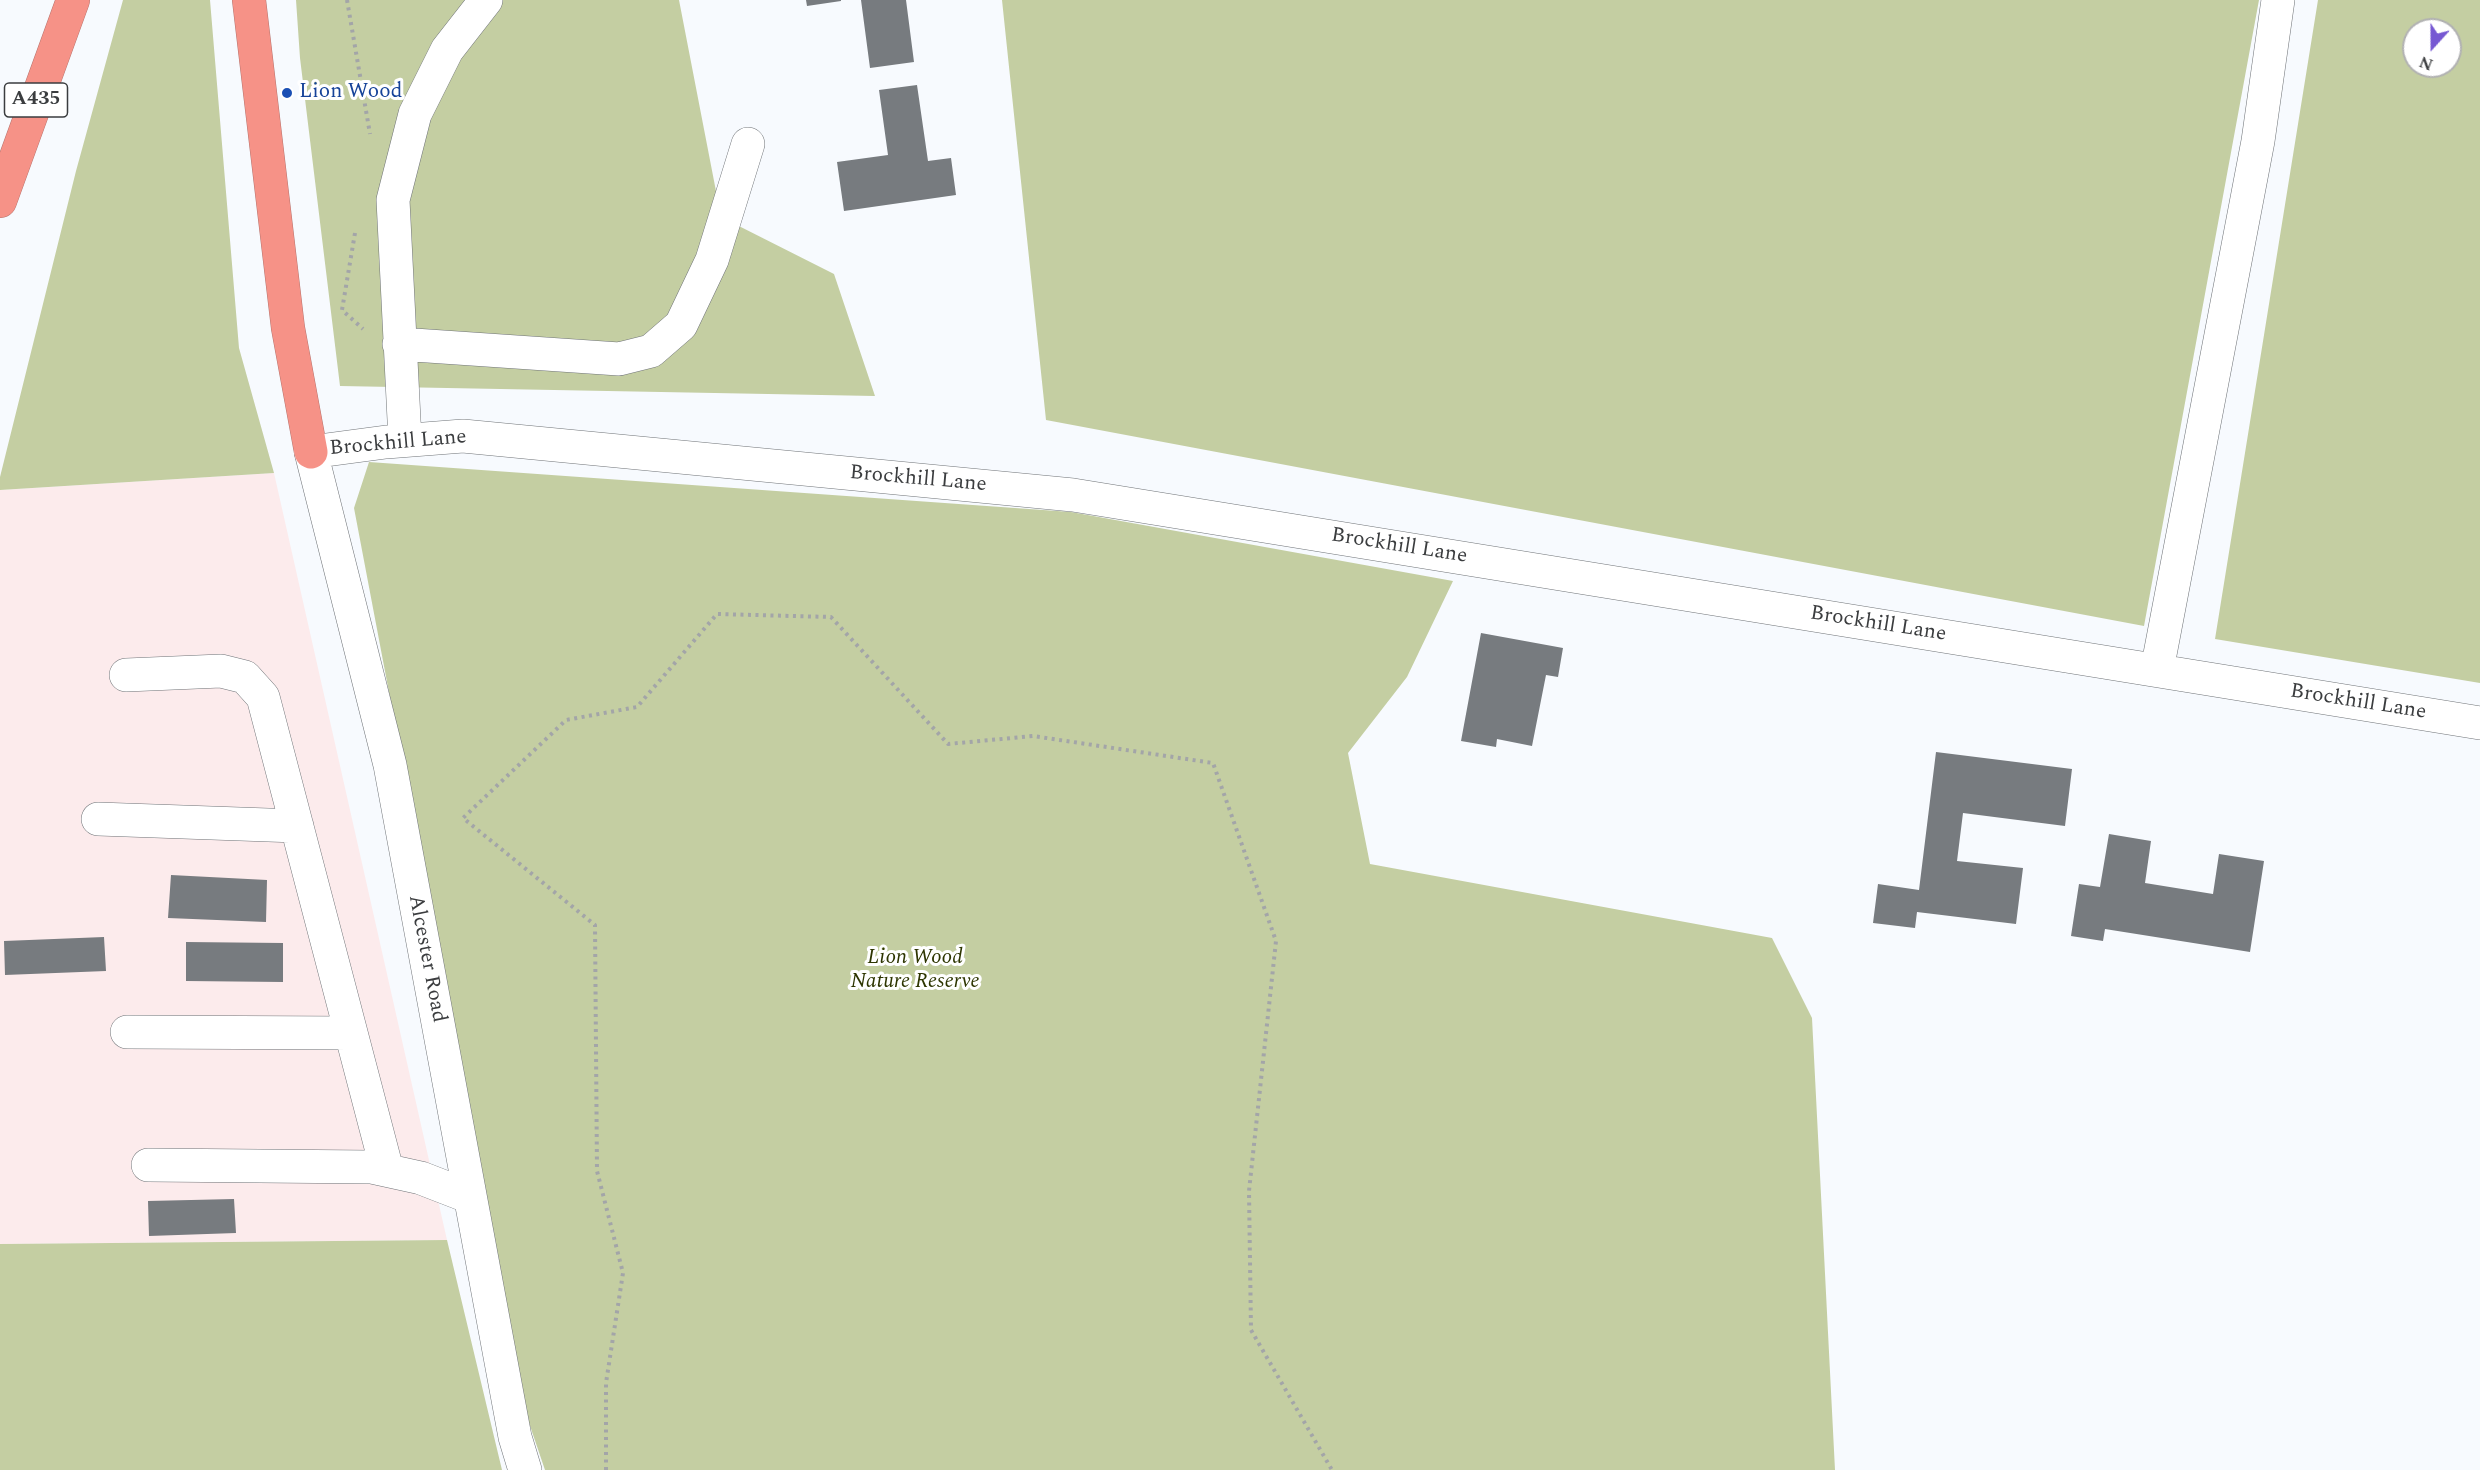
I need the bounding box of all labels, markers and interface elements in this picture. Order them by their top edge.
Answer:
north arrow [2402,18,2462,78]
text: N [2416,49,2437,76]
place label: Lion Wood [299,80,402,106]
road number: A435 [4,83,68,117]
marker: Lion Wood [280,86,294,100]
street label: Brockhill Lane [328,425,468,463]
street label: Brockhill Lane [848,461,988,499]
street label: Brockhill Lane [1329,524,1469,570]
street label: Brockhill Lane [1808,602,1948,648]
street label: Brockhill Lane [2288,680,2428,726]
street label: Alcester Road [401,893,451,1025]
park label: Lion Wood Nature Reserve [850,946,980,996]

